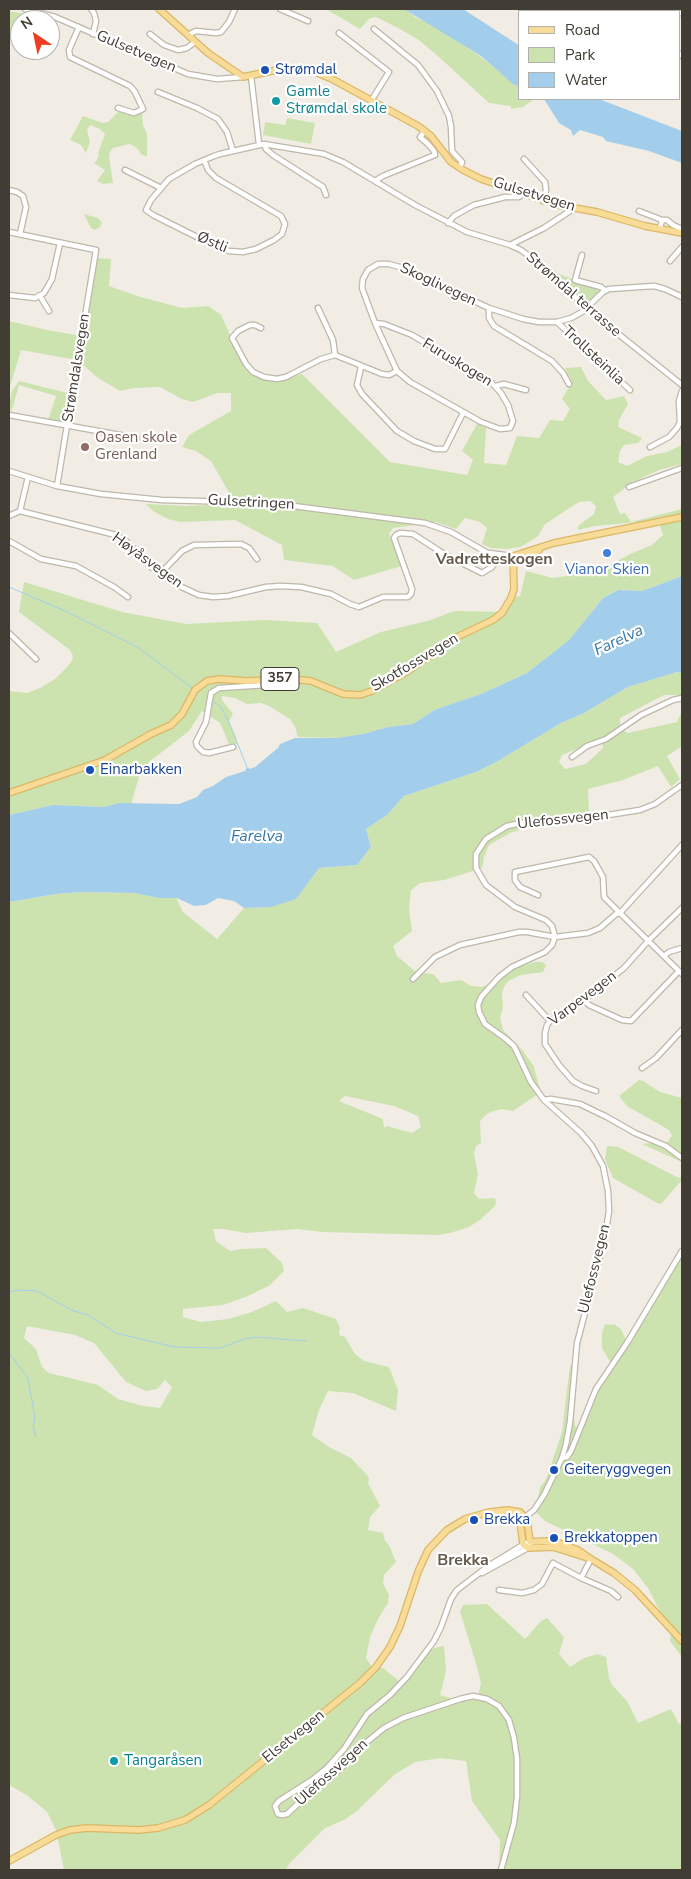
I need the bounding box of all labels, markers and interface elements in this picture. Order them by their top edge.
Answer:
north arrow [10,10,60,60]
legend [518,10,681,100]
text: N [17,12,37,34]
text: Road [565,20,600,40]
street label: Gulsetvegen [93,27,179,77]
text: Park [565,45,595,65]
place label: Strømdal [275,61,337,79]
marker: Strømdal [259,64,271,76]
text: Water [565,70,607,90]
place label: Gamle Strømdal skole [286,83,387,118]
marker: Gamle Strømdal skole [270,95,282,107]
street label: Gulsetvegen [491,174,577,216]
street label: Østli [194,228,230,258]
street label: Strømdal terrasse [522,249,624,341]
street label: Skoglivegen [397,259,479,311]
street label: Strømdalsvegen [60,312,94,424]
street label: Trollsteinlia [558,323,628,389]
street label: Furuskogen [419,335,495,391]
place label: Oasen skole Grenland [95,429,177,464]
marker: Oasen skole Grenland [79,441,91,453]
street label: Gulsetringen [207,492,295,514]
street label: Høyåsvegen [108,529,186,593]
marker: Vianor Skien [601,547,613,559]
district label: Vadretteskogen [435,550,553,570]
place label: Vianor Skien [565,561,649,579]
water label: Farelva [591,621,647,661]
street label: Skotfossvegen [368,630,462,696]
road number: 357 [261,668,299,691]
place label: Einarbakken [100,761,182,779]
marker: Einarbakken [84,764,96,776]
street label: Ulefossvegen [517,806,609,834]
water label: Farelva [231,827,283,847]
street label: Varpevegen [546,968,620,1030]
street label: Ulefossvegen [575,1222,615,1316]
place label: Geiteryggvegen [564,1461,671,1479]
marker: Geiteryggvegen [548,1464,560,1476]
place label: Brekka [484,1511,530,1529]
marker: Brekka [468,1514,480,1526]
place label: Brekkatoppen [564,1529,658,1547]
marker: Brekkatoppen [548,1532,560,1544]
district label: Brekka [437,1551,489,1571]
street label: Elsetvegen [259,1707,329,1767]
street label: Ulefossvegen [292,1736,372,1810]
place label: Tangaråsen [124,1752,202,1770]
marker: Tangaråsen [108,1755,120,1767]

